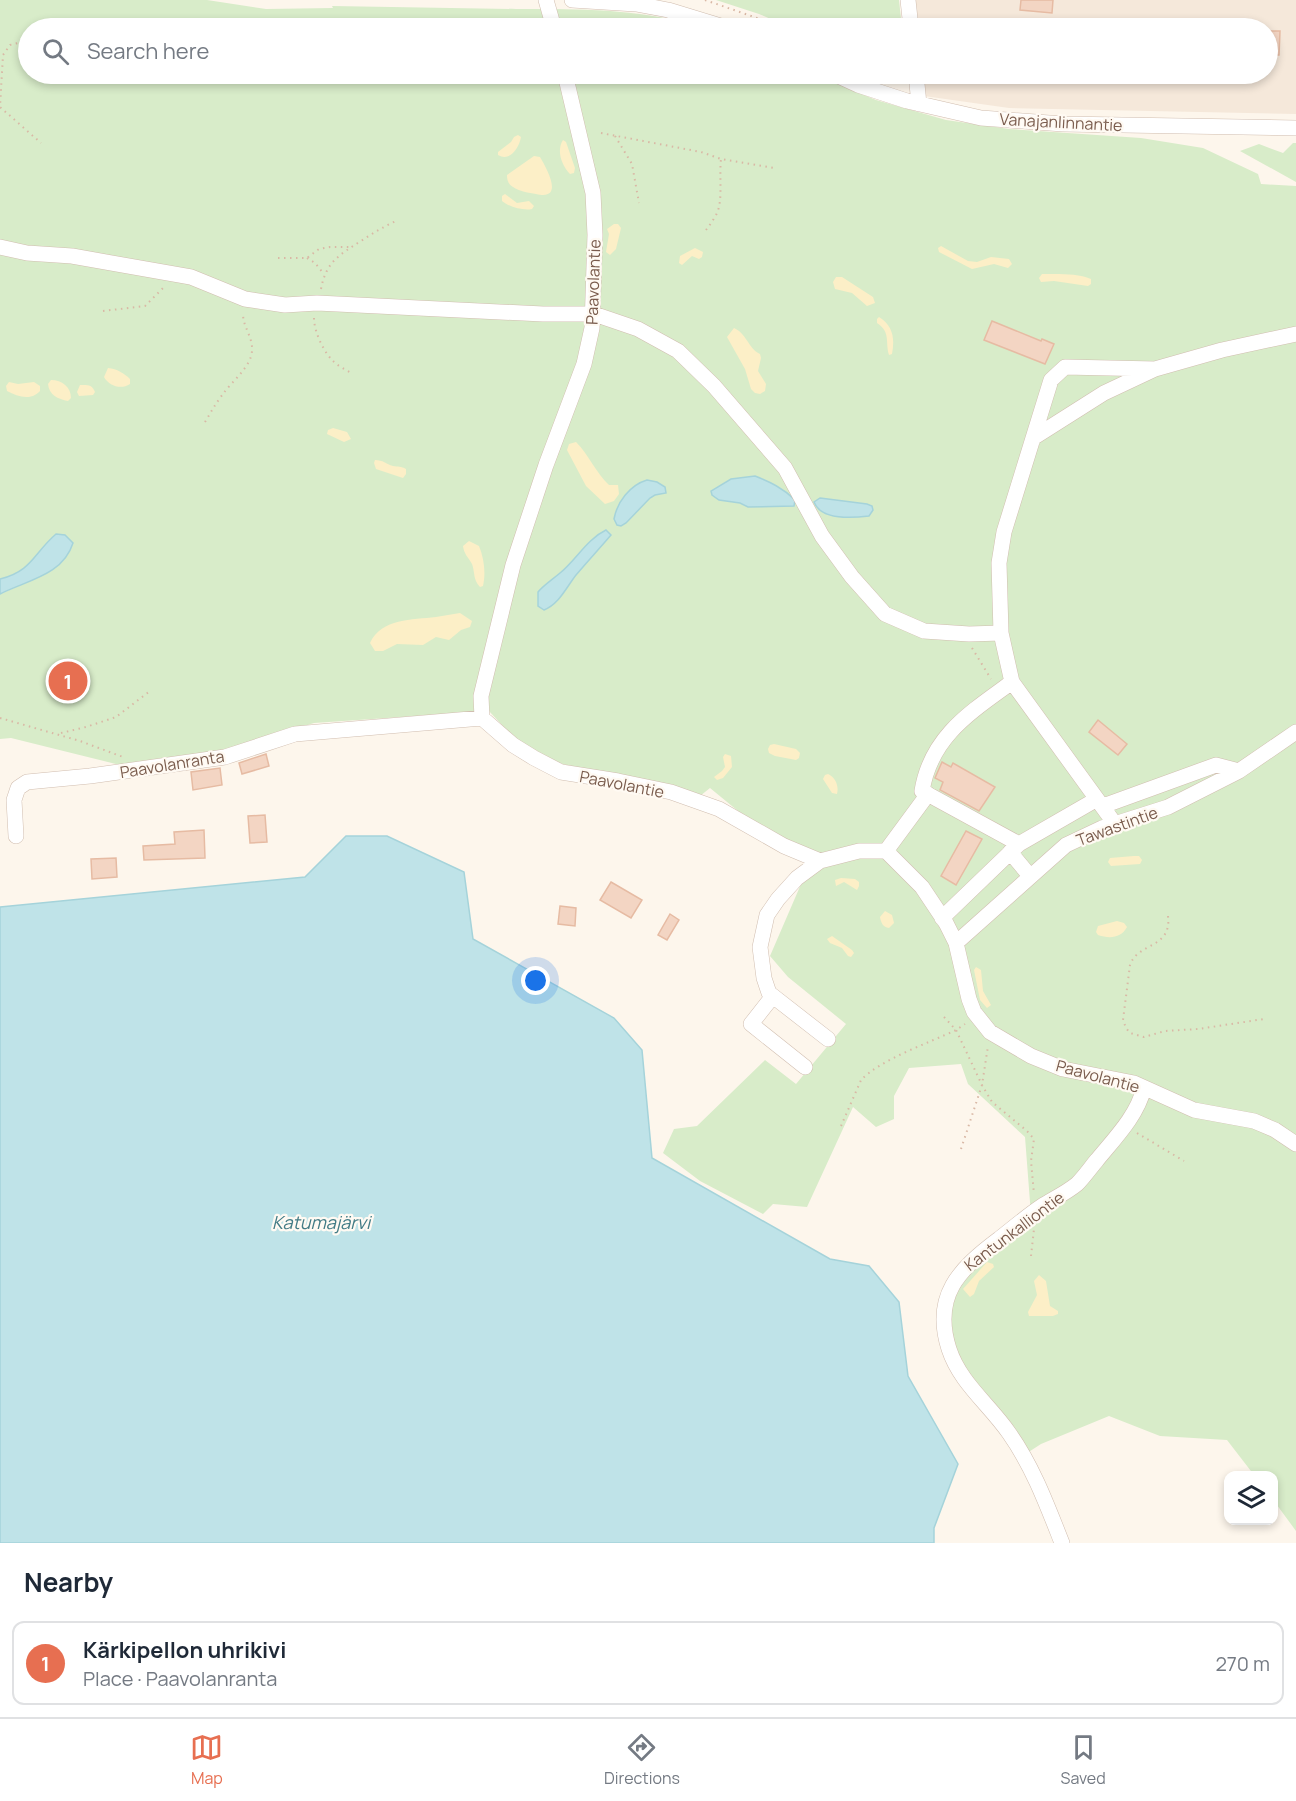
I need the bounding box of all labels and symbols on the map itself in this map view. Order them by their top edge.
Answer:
street label: Vanajanlinnantie [999,108,1123,136]
street label: Paavolantie [581,239,605,325]
pin: 1 [48,658,88,704]
street label: Paavolanranta [118,745,226,783]
street label: Paavolantie [578,765,666,803]
street label: Tawastintie [1073,801,1161,851]
your location [521,966,550,995]
street label: Paavolantie [1054,1054,1142,1098]
street label: Kantunkalliontie [960,1186,1068,1276]
water label: Katumajärvi [272,1210,373,1234]

